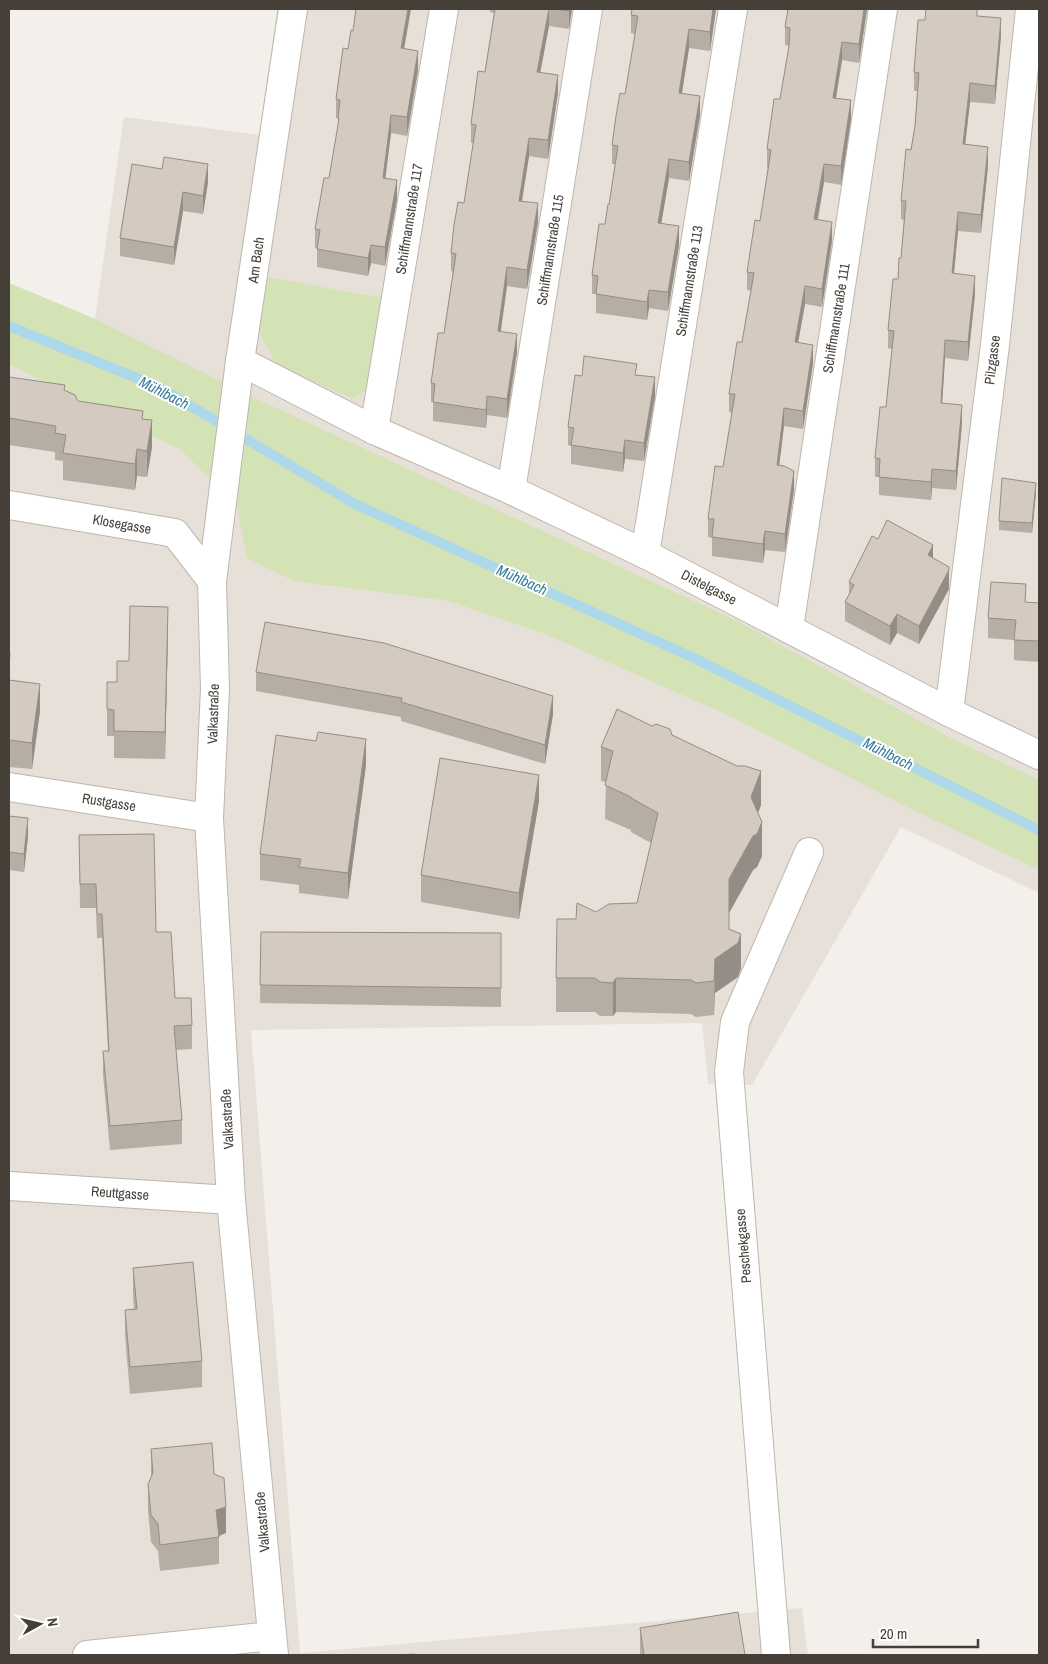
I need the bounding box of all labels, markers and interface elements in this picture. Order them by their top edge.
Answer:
street label: Schiffmannstraße 117 [391,162,427,276]
street label: Schiffmannstraße 115 [532,193,568,307]
street label: Schiffmannstraße 113 [671,224,707,338]
street label: Am Bach [244,236,268,285]
street label: Schiffmannstraße 111 [818,261,854,374]
street label: Pilzgasse [980,334,1004,386]
water label: Mühlbach [136,371,193,414]
street label: Klosegasse [91,510,153,538]
water label: Mühlbach [494,559,551,600]
street label: Distelgasse [678,565,740,609]
street label: Valkastraße [203,683,223,745]
water label: Mühlbach [860,732,917,775]
street label: Rustgasse [81,789,137,815]
street label: Valkastraße [216,1088,238,1150]
street label: Reuttgasse [90,1182,150,1204]
street label: Peschekgasse [731,1208,755,1284]
street label: Valkastraße [250,1491,274,1553]
north arrow [15,1599,65,1649]
scale bar [873,1616,978,1648]
text: N [43,1617,62,1628]
text: 20 m [880,1623,907,1644]

